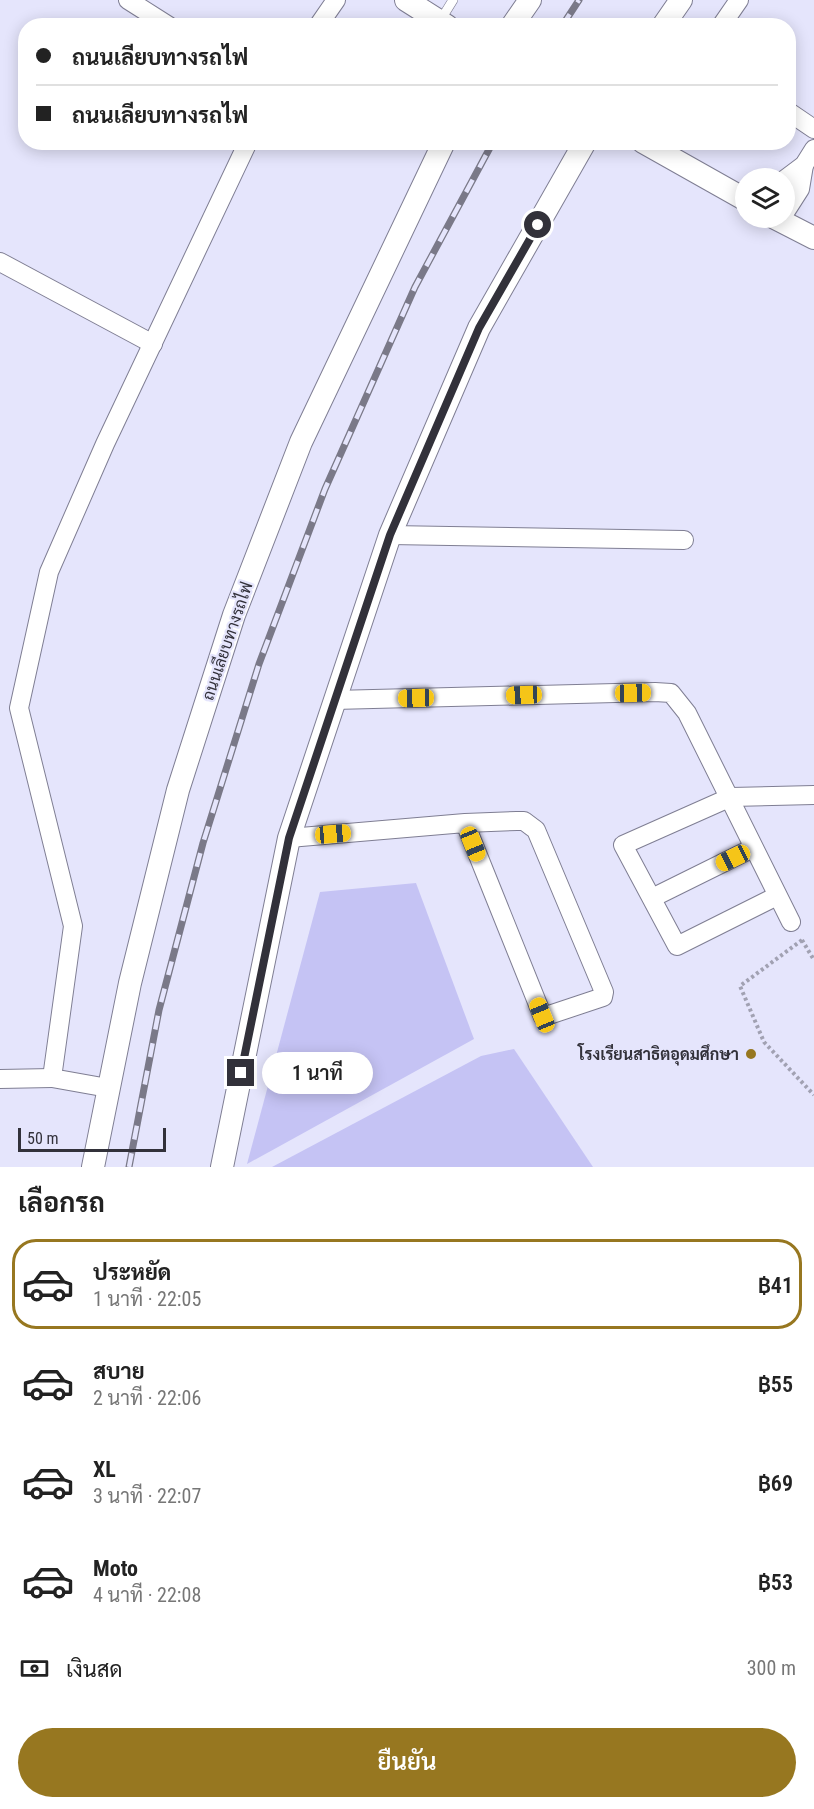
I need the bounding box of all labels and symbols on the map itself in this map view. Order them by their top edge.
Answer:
route start [524,211,551,238]
street label: ถนนเลียบทางรถไฟ [196,579,257,703]
car [615,684,651,702]
car [506,685,542,705]
car [398,689,434,707]
car [314,823,352,845]
car [458,824,488,864]
car [713,842,753,874]
car [527,995,557,1035]
place label: โรงเรียนสาธิตอุดมศึกษา [577,1043,739,1066]
marker: โรงเรียนสาธิตอุดมศึกษา [744,1047,758,1061]
callout: 1 นาที [262,1052,373,1094]
route end [227,1059,254,1086]
scale bar [18,1125,166,1152]

